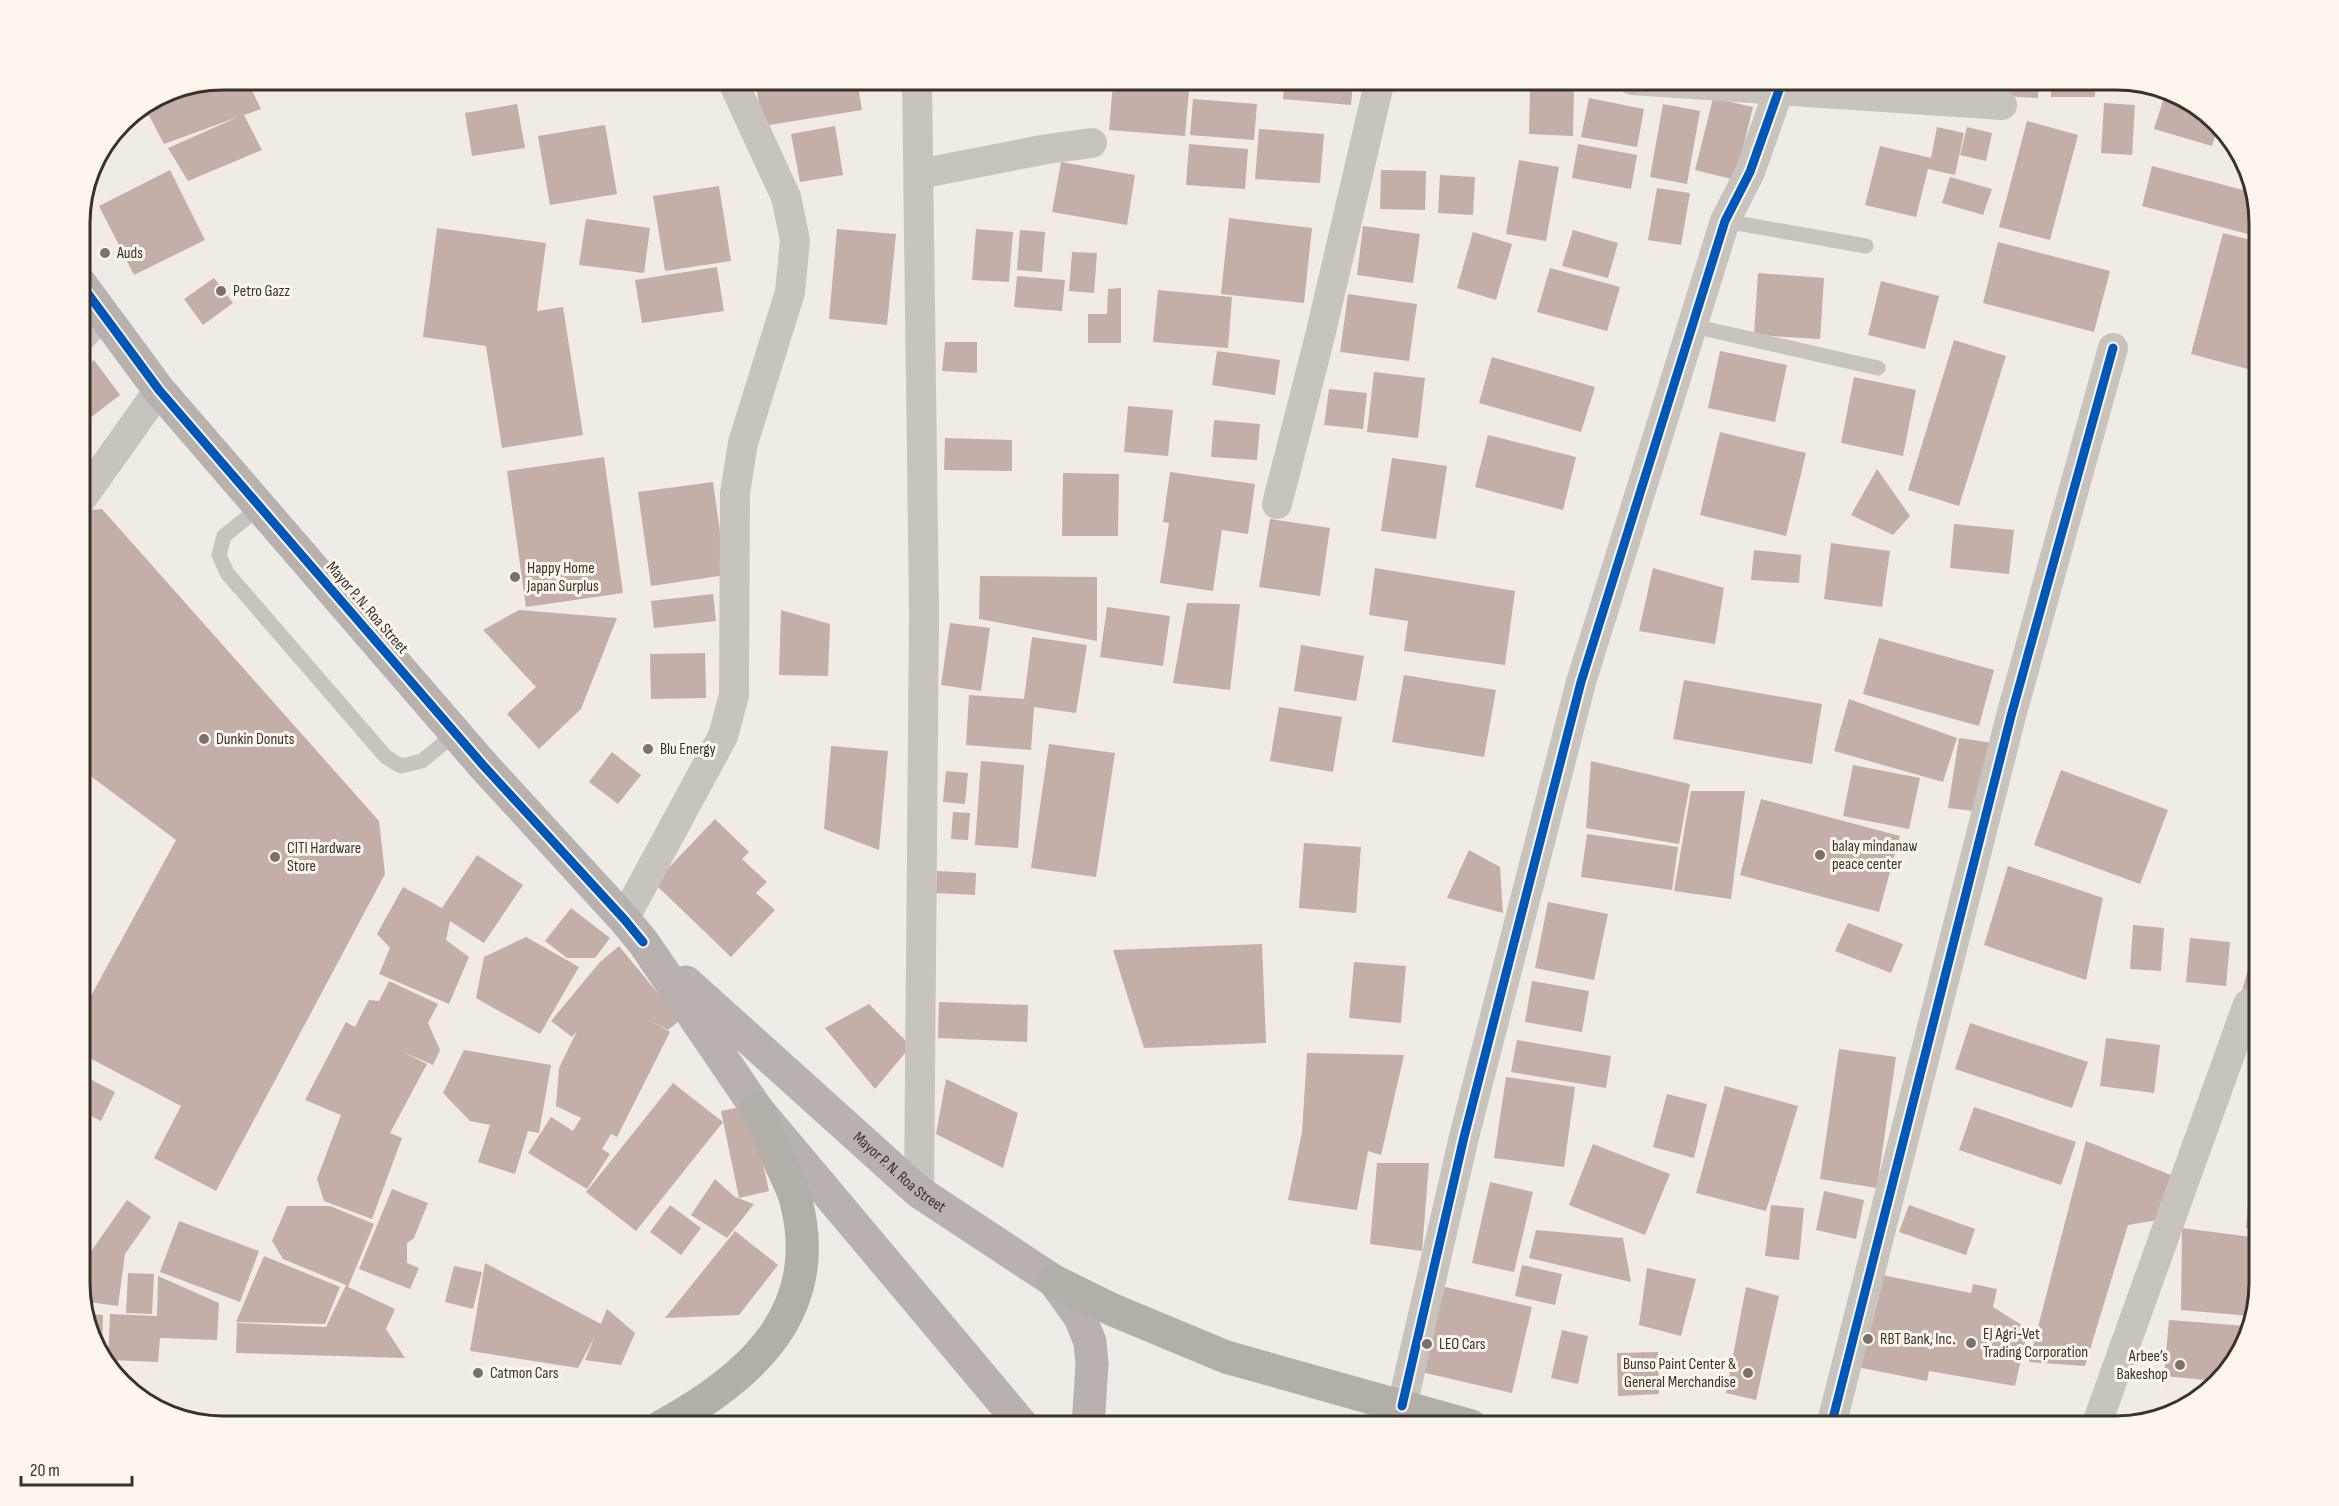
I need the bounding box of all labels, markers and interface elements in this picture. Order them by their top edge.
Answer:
place label: Auds [116,244,143,263]
marker: Auds [98,246,112,260]
place label: Petro Gazz [233,282,290,301]
marker: Petro Gazz [214,284,228,298]
street label: Mayor P. N. Roa Street [322,558,412,658]
place label: Happy Home Japan Surplus [526,559,599,596]
marker: Happy Home Japan Surplus [508,570,522,584]
place label: Dunkin Donuts [216,730,295,749]
marker: Dunkin Donuts [197,732,211,746]
place label: Blu Energy [660,740,716,759]
marker: Blu Energy [641,742,655,756]
place label: balay mindanaw peace center [1832,837,1917,874]
place label: CITI Hardware Store [287,839,361,876]
marker: balay mindanaw peace center [1813,848,1827,862]
marker: CITI Hardware Store [268,850,282,864]
street label: Mayor P. N. Roa Street [849,1128,949,1217]
place label: EJ Agri-Vet Trading Corporation [1983,1325,2088,1362]
place label: RBT Bank, Inc. [1880,1330,1955,1349]
marker: RBT Bank, Inc. [1861,1332,1875,1346]
place label: LEO Cars [1439,1335,1486,1354]
marker: EJ Agri-Vet Trading Corporation [1964,1336,1978,1350]
marker: LEO Cars [1420,1337,1434,1351]
place label: Arbee’s Bakeshop [2117,1347,2168,1384]
place label: Bunso Paint Center & General Merchandise [1623,1355,1736,1392]
marker: Arbee’s Bakeshop [2173,1358,2187,1372]
place label: Catmon Cars [490,1364,559,1383]
marker: Catmon Cars [471,1366,485,1380]
marker: Bunso Paint Center & General Merchandise [1741,1366,1755,1380]
scale bar [21,1449,132,1487]
text: 20 m [30,1460,60,1481]

